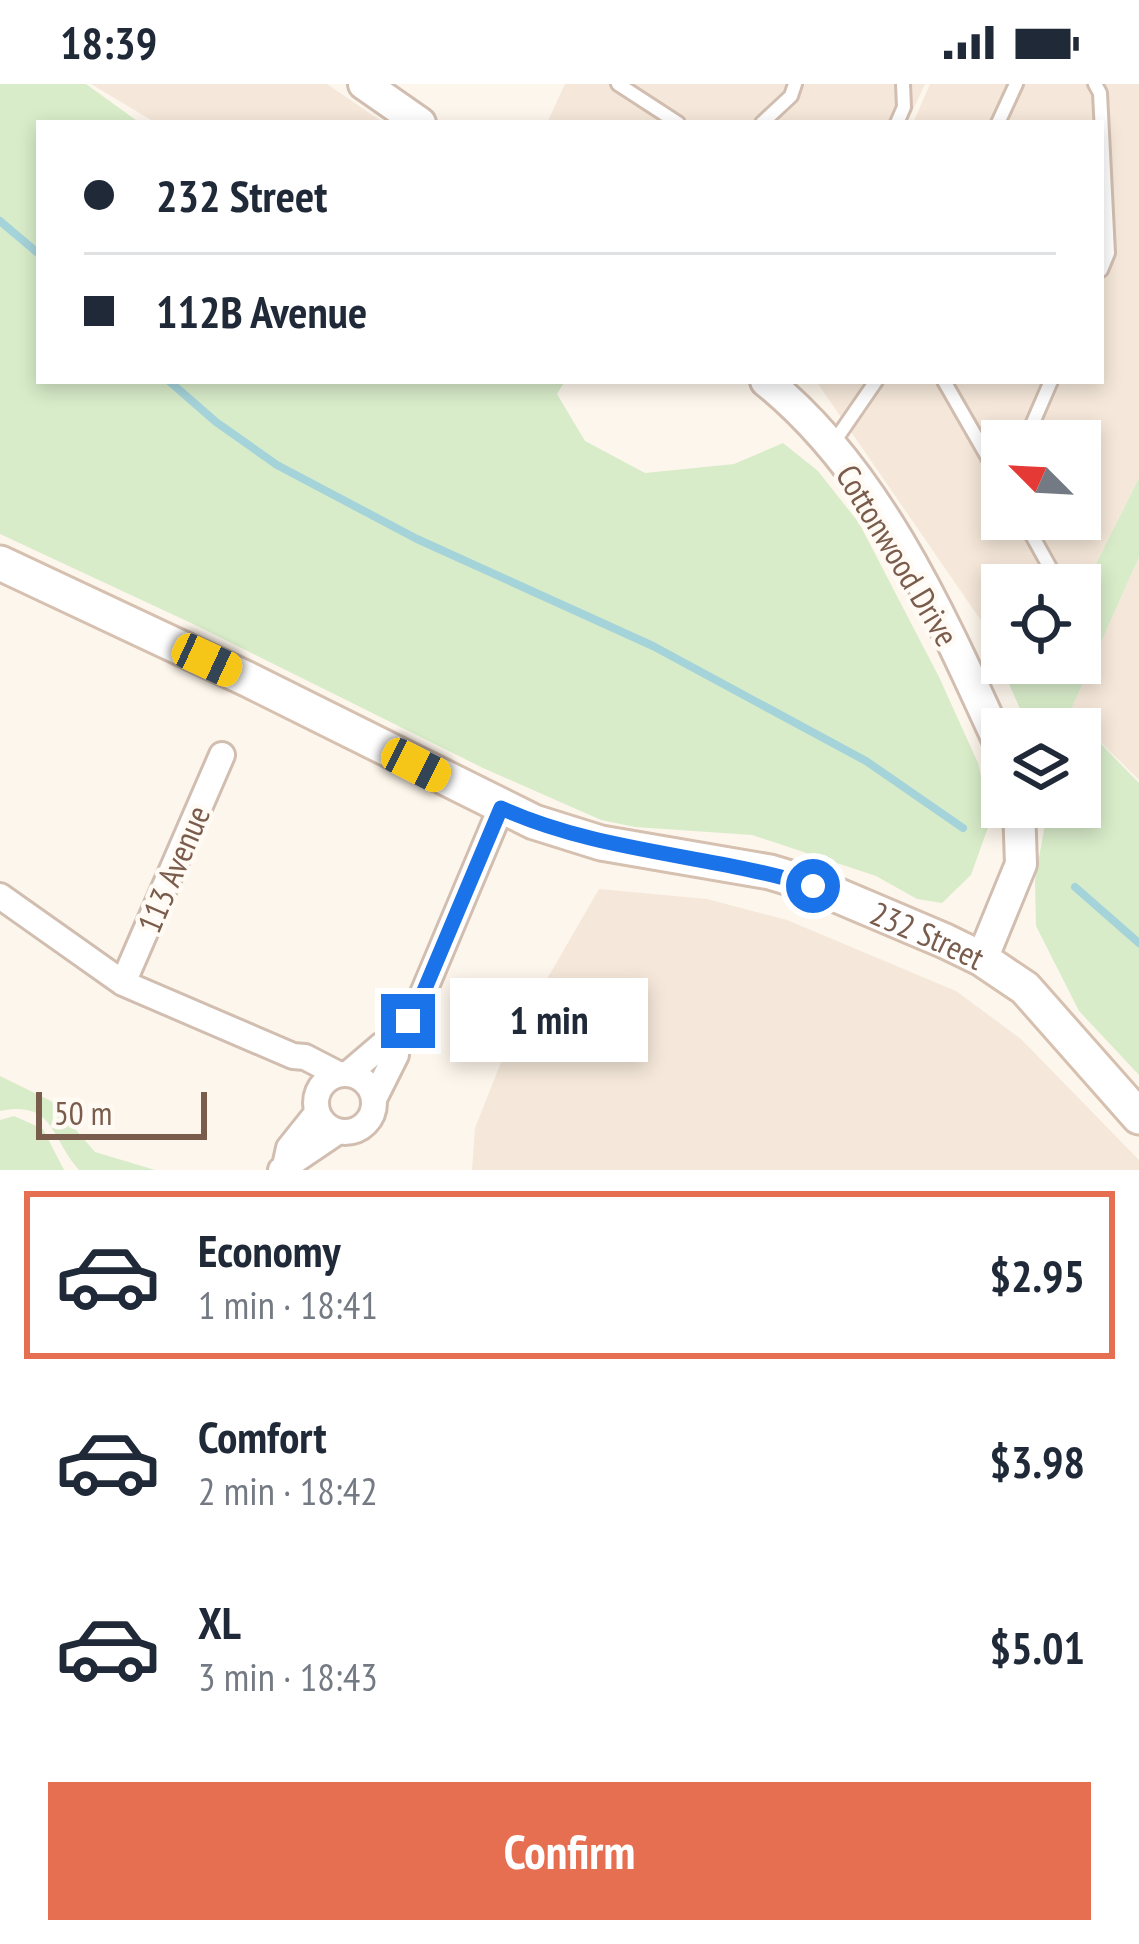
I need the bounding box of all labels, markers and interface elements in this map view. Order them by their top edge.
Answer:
text: 18:39 [60,13,157,71]
text: 232 Street [156,166,327,224]
text: 112B Avenue [156,282,367,340]
north arrow [981,420,1101,540]
map controls [981,420,1101,828]
street label: Cottonwood Drive [827,456,969,654]
button: locate [981,564,1101,684]
car [167,628,247,692]
button: layers [981,708,1101,828]
car [376,733,456,797]
street label: 113 Avenue [127,799,219,939]
route start [786,859,840,913]
street label: 232 Street [864,891,992,978]
callout: 1 min [450,979,648,1063]
route end [381,994,435,1048]
text: 1 min [510,994,588,1045]
scale bar [36,1086,207,1139]
text: 50 m [54,1091,112,1134]
icon: car [54,1221,162,1329]
text: Economy [198,1221,341,1279]
text: $2.95 [989,1246,1085,1304]
text: 1 min · 18:41 [198,1279,378,1330]
icon: car [54,1407,162,1515]
text: Comfort [198,1407,327,1465]
text: $3.98 [989,1432,1085,1490]
text: 2 min · 18:42 [198,1465,378,1516]
icon: car [54,1593,162,1701]
text: XL [198,1593,241,1651]
text: $5.01 [989,1618,1085,1676]
text: 3 min · 18:43 [198,1651,378,1702]
button: Confirm [48,1782,1091,1920]

